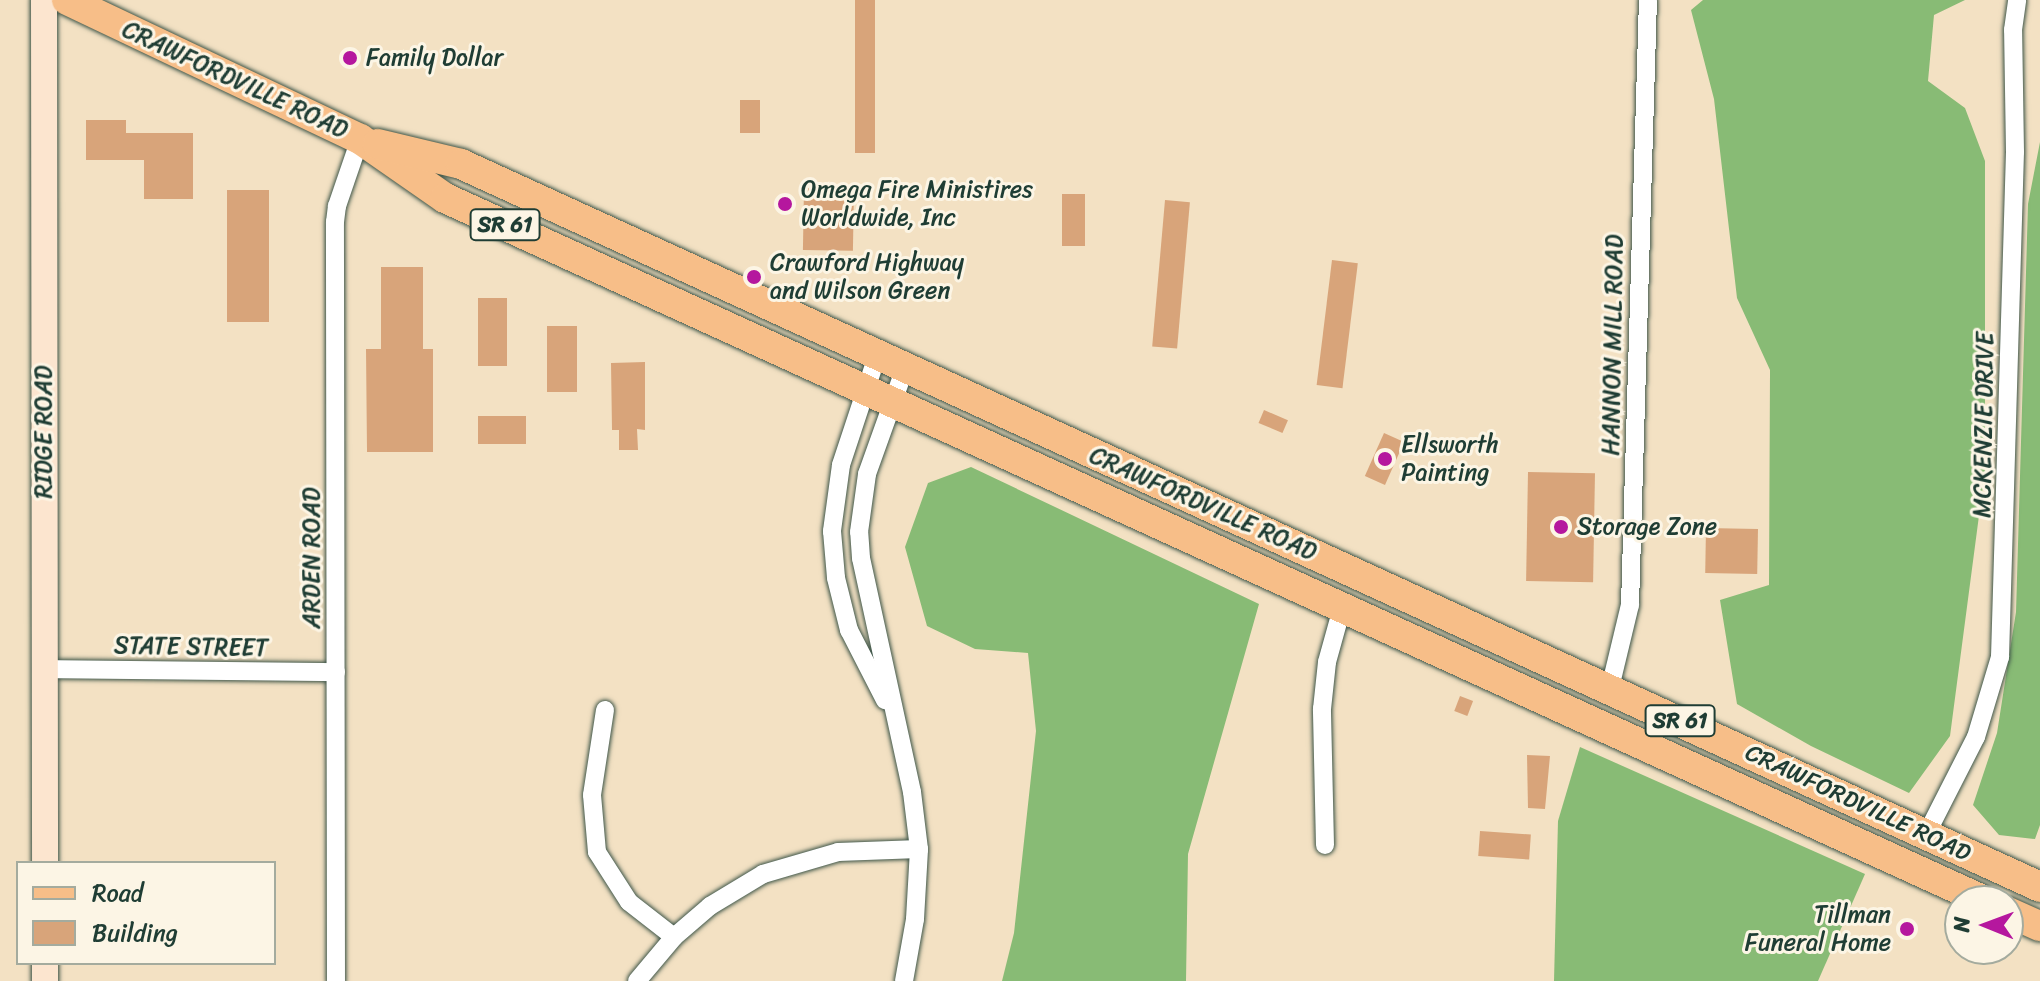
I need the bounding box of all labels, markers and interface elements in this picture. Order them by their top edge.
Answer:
street label: CRAWFORDVILLE ROAD [118,15,352,145]
place label: Family Dollar [366,44,504,72]
marker: Family Dollar [341,49,359,67]
place label: Omega Fire Ministires Worldwide, Inc [801,176,1032,232]
marker: Omega Fire Ministires Worldwide, Inc [776,195,794,213]
road number: SR 61 [469,207,541,243]
street label: HANNON MILL ROAD [1597,234,1629,456]
place label: Crawford Highway and Wilson Green [770,249,964,305]
marker: Crawford Highway and Wilson Green [745,268,763,286]
street label: MCKENZIE DRIVE [1968,332,2000,518]
street label: RIDGE ROAD [30,365,58,499]
place label: Ellsworth Painting [1401,431,1499,487]
street label: CRAWFORDVILLE ROAD [1085,441,1321,567]
marker: Ellsworth Painting [1376,450,1394,468]
street label: ARDEN ROAD [298,487,326,629]
place label: Storage Zone [1577,513,1717,541]
marker: Storage Zone [1552,518,1570,536]
street label: STATE STREET [114,631,268,663]
road number: SR 61 [1644,703,1716,739]
street label: CRAWFORDVILLE ROAD [1741,738,1975,868]
legend [16,861,276,965]
text: Road [92,872,143,914]
north arrow [1944,885,2024,965]
place label: Tillman Funeral Home [1745,901,1891,957]
text: Building [92,912,178,954]
text: N [1942,917,1981,933]
marker: Tillman Funeral Home [1898,920,1916,938]

